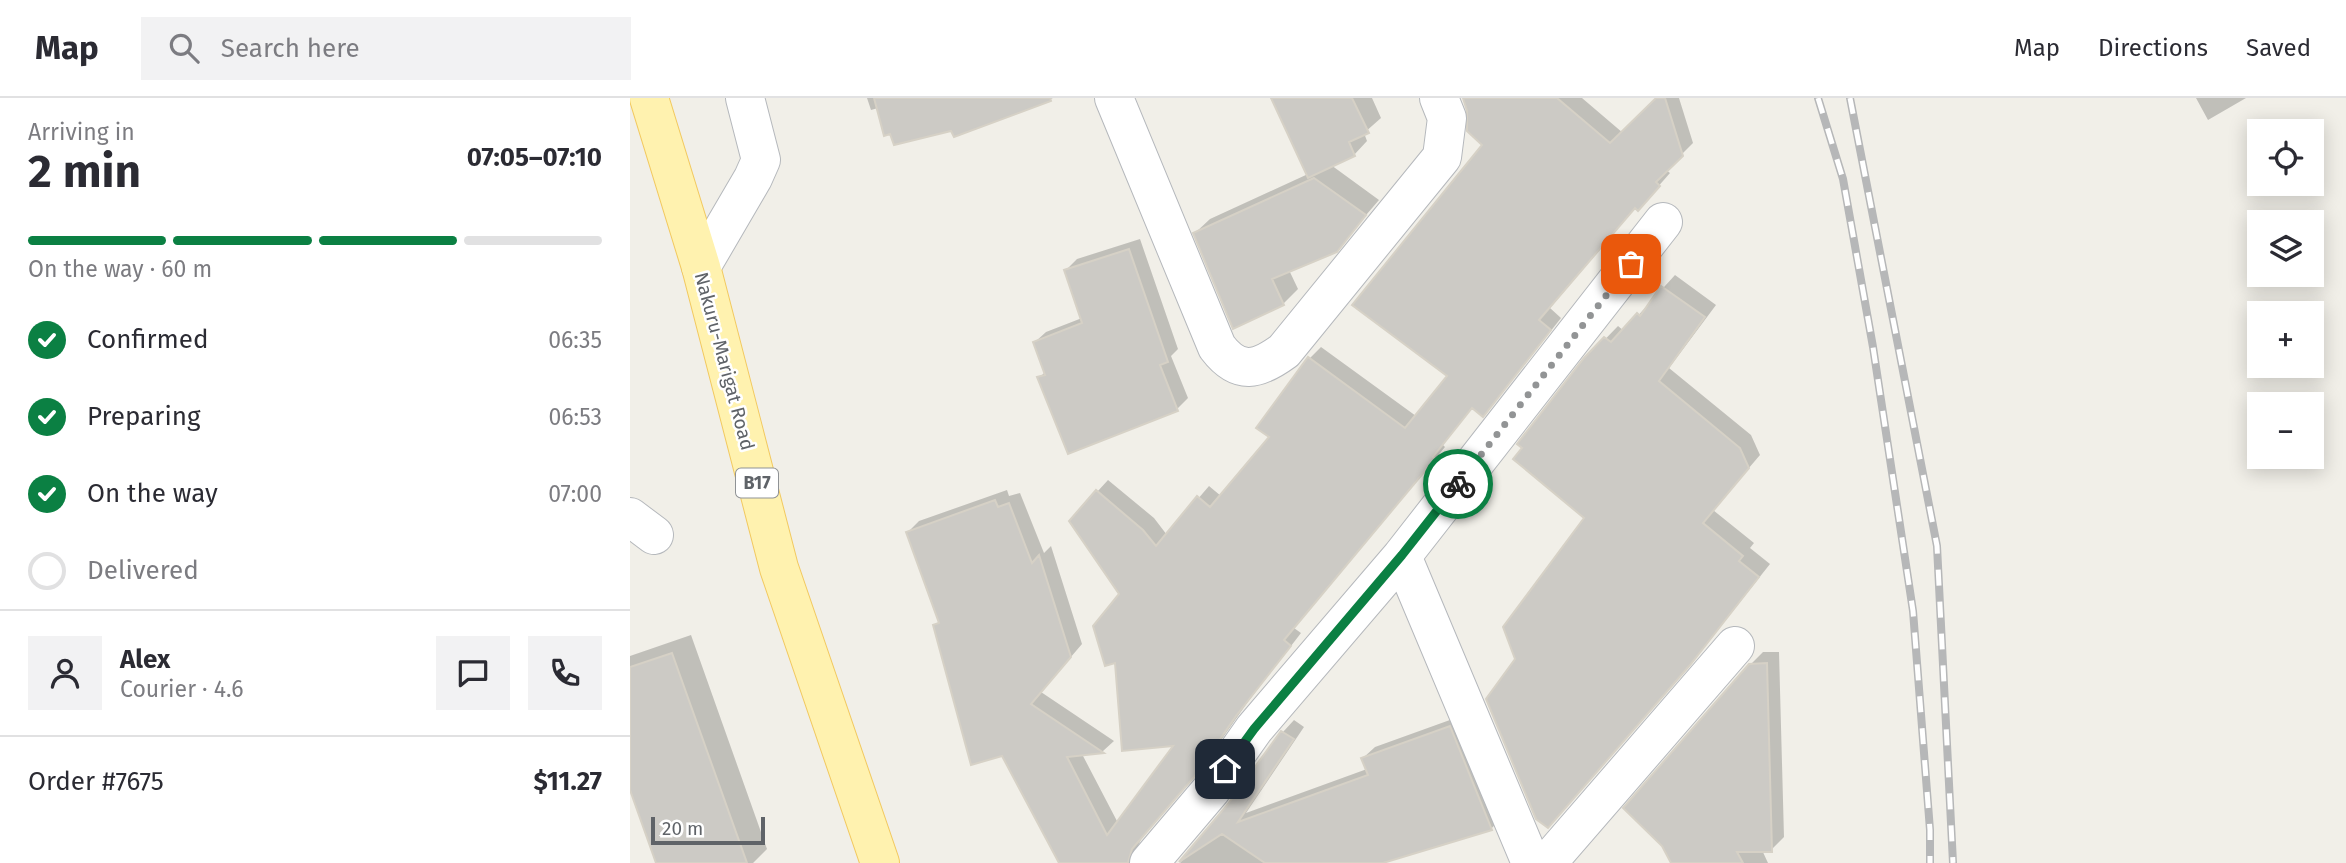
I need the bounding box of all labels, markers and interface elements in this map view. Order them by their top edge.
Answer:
search box [141,17,631,80]
text: Map [35,28,99,68]
icon: search [165,29,203,67]
text: Search here [221,33,360,64]
text: Map [2014,34,2060,62]
text: Directions [2098,34,2208,62]
text: Saved [2246,34,2311,62]
text: Arriving in [28,118,135,146]
map controls [2247,119,2324,469]
button: locate [2247,119,2324,196]
text: 07:05–07:10 [467,142,602,173]
text: 2 min [28,144,141,199]
button: layers [2247,210,2324,287]
pin [1601,234,1661,294]
icon: bag [1612,245,1650,283]
text: On the way · 60 m [28,255,212,283]
street label: Nakuru-Marigat Road [690,270,759,453]
button: + [2247,301,2324,378]
icon: check [28,321,66,359]
text: Confirmed [87,324,208,355]
text: 06:35 [548,326,602,354]
button: − [2247,392,2324,469]
icon: check [28,398,66,436]
text: Preparing [87,401,200,432]
text: 06:53 [548,403,602,431]
courier [1423,449,1493,519]
icon: bike [1439,465,1477,503]
road number: B17 [736,468,778,498]
icon: check [28,475,66,513]
text: On the way [87,478,218,509]
text: 07:00 [548,480,602,508]
text: Delivered [87,555,199,586]
button: person [28,636,102,710]
button: chat [436,636,510,710]
button: phone [528,636,602,710]
text: Alex [120,644,170,675]
text: Courier · 4.6 [120,675,244,703]
pin [1195,739,1255,799]
icon: home [1206,750,1244,788]
text: Order #7675 [28,766,164,797]
text: $11.27 [533,766,602,797]
scale bar [651,814,765,846]
text: 20 m [662,817,703,840]

